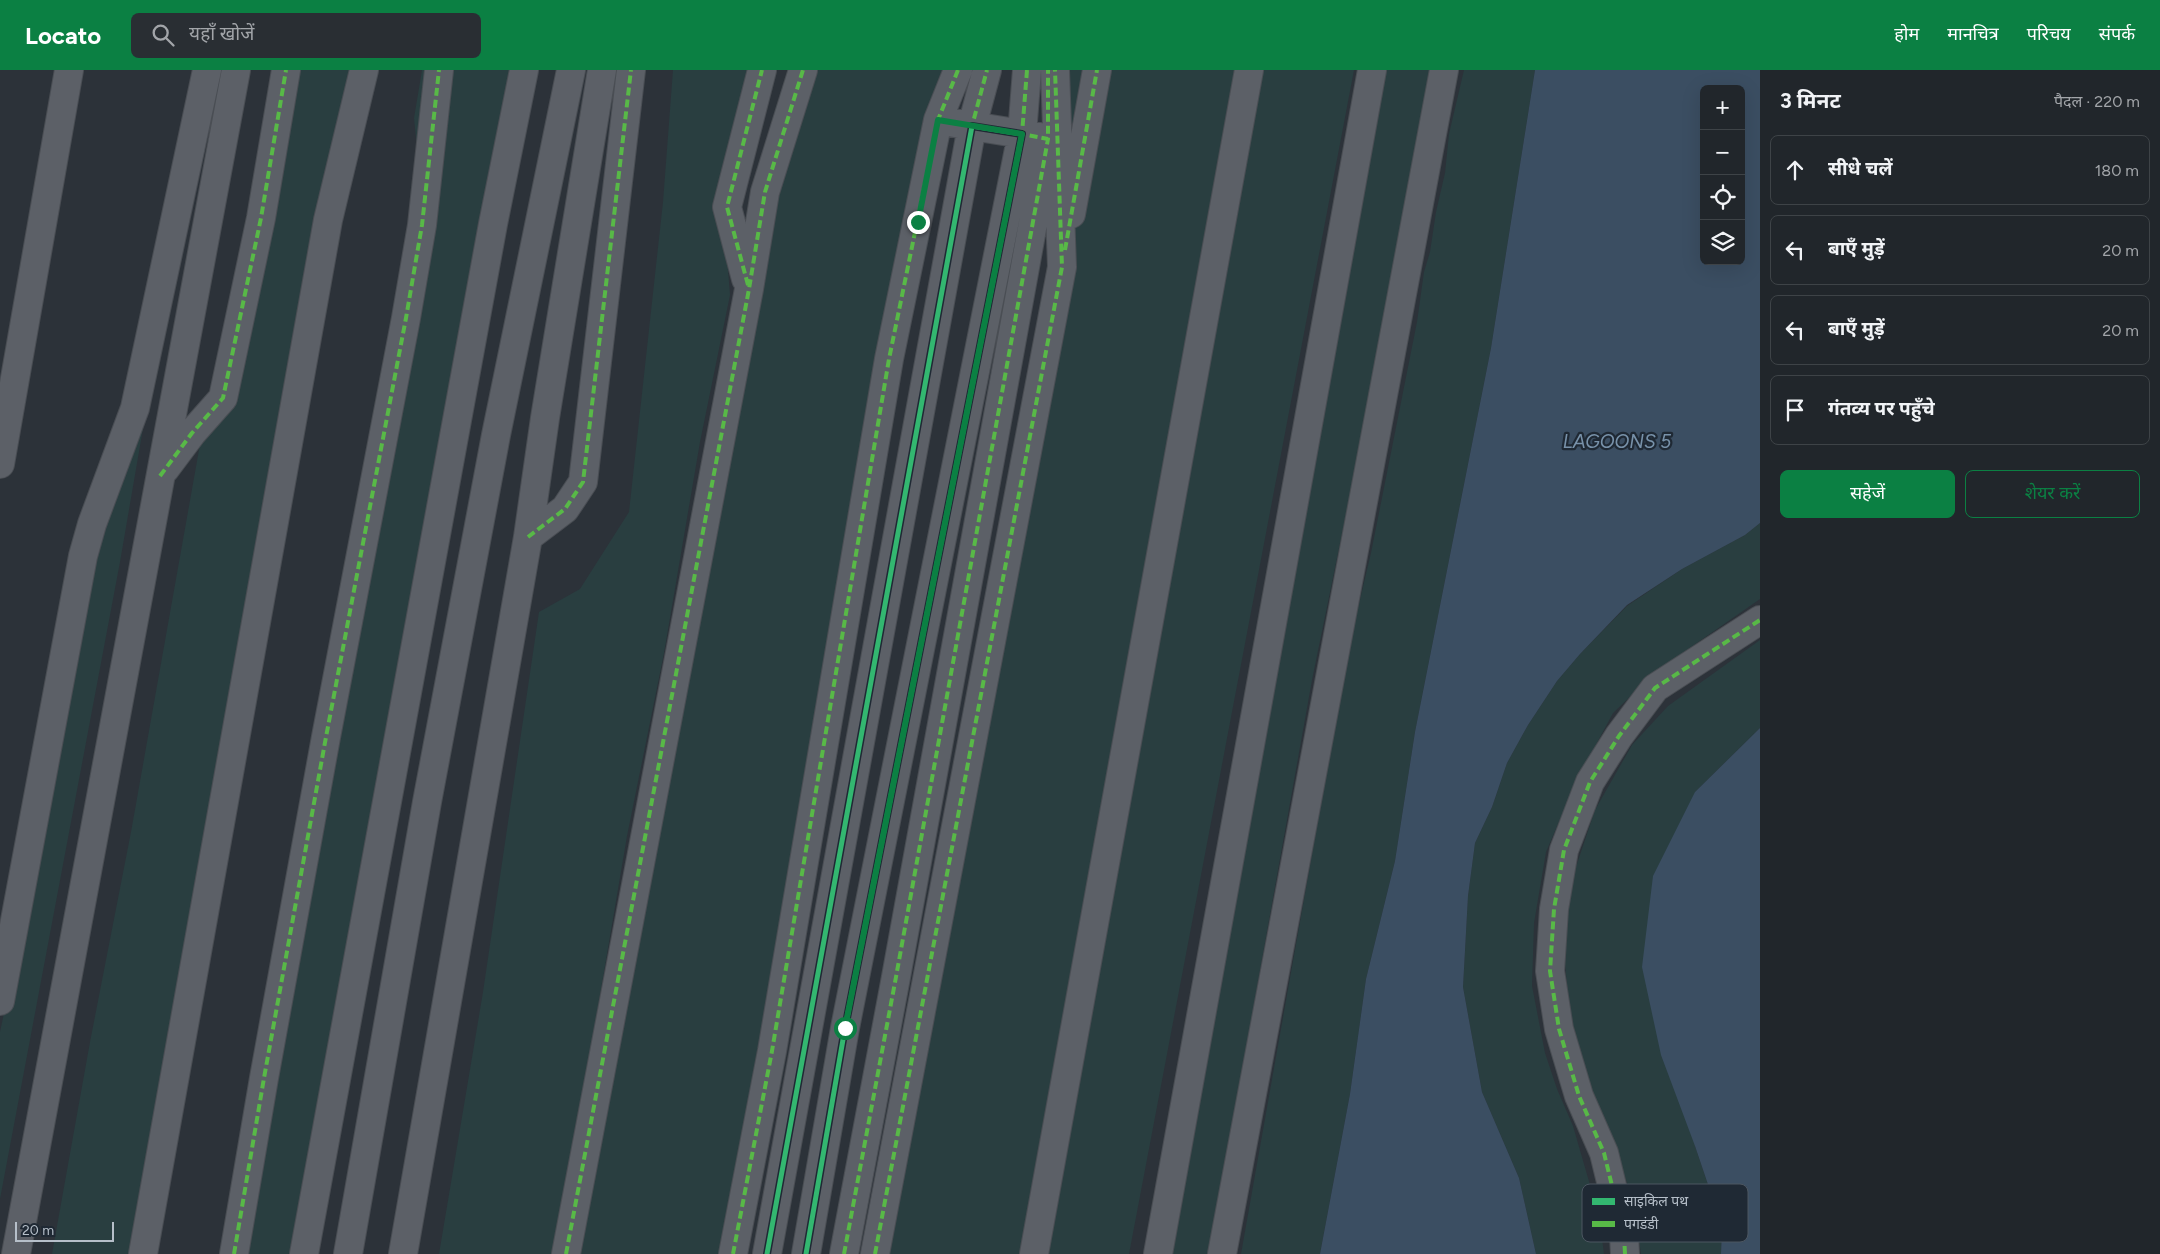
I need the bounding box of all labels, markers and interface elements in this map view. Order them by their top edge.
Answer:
search box [131,13,481,58]
text: Locato [25,21,101,50]
icon: search [149,21,177,49]
text: यहाँ खोजें [189,22,254,45]
text: होम [1894,23,1919,45]
text: मानचित्र [1947,23,1999,45]
text: परिचय [2027,23,2071,45]
text: संपर्क [2099,23,2135,45]
map controls [1700,85,1745,265]
button: + [1700,85,1745,130]
text: 3 मिनट [1780,88,1841,113]
text: पैदल · 220 m [2054,92,2140,111]
button: − [1700,130,1745,175]
icon: ahead [1781,156,1809,184]
text: सीधे चलें [1828,157,1892,180]
text: 180 m [2095,161,2139,180]
button: locate [1700,175,1745,220]
route end [907,211,930,234]
button: layers [1700,220,1745,265]
icon: left [1781,236,1809,264]
text: बाएँ मुड़ें [1828,237,1885,260]
text: 20 m [2102,241,2139,260]
icon: left [1781,316,1809,344]
text: बाएँ मुड़ें [1828,317,1885,340]
text: 20 m [2102,321,2139,340]
icon: arrive [1781,396,1809,424]
text: गंतव्य पर पहुँचे [1828,397,1935,420]
water label: LAGOONS 5 [1563,430,1671,453]
button: सहेजें [1780,470,1955,518]
button: शेयर करें [1965,470,2140,518]
route start [834,1017,857,1040]
legend [1582,1184,1748,1242]
text: साइकिल पथ [1624,1193,1689,1210]
text: पगडंडी [1624,1216,1659,1233]
scale bar [15,1219,114,1242]
text: 20 m [22,1222,54,1239]

